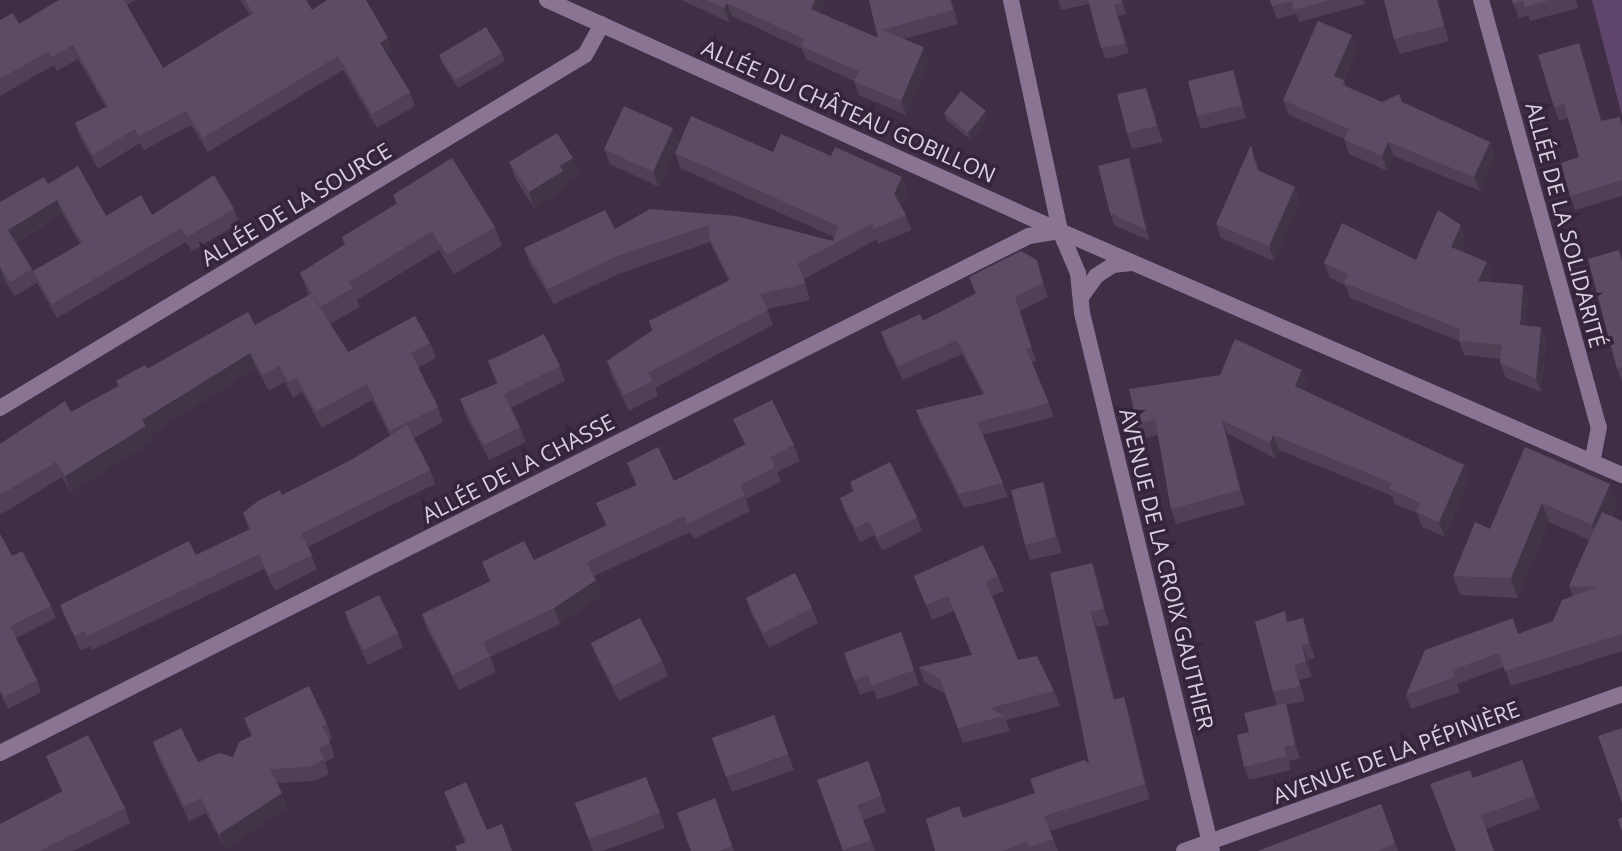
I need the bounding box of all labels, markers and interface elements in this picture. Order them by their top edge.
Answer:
street label: ALLÉE DU CHÂTEAU GOBILLON [698,34,1000,188]
street label: ALLÉE DE LA SOLIDARITÉ [1521,99,1611,351]
street label: ALLÉE DE LA SOURCE [196,137,396,271]
street label: AVENUE DE LA CROIX GAUTHIER [1114,406,1220,732]
street label: ALLÉE DE LA CHASSE [417,408,619,528]
street label: AVENUE DE LA PÉPINIÈRE [1269,695,1523,809]

